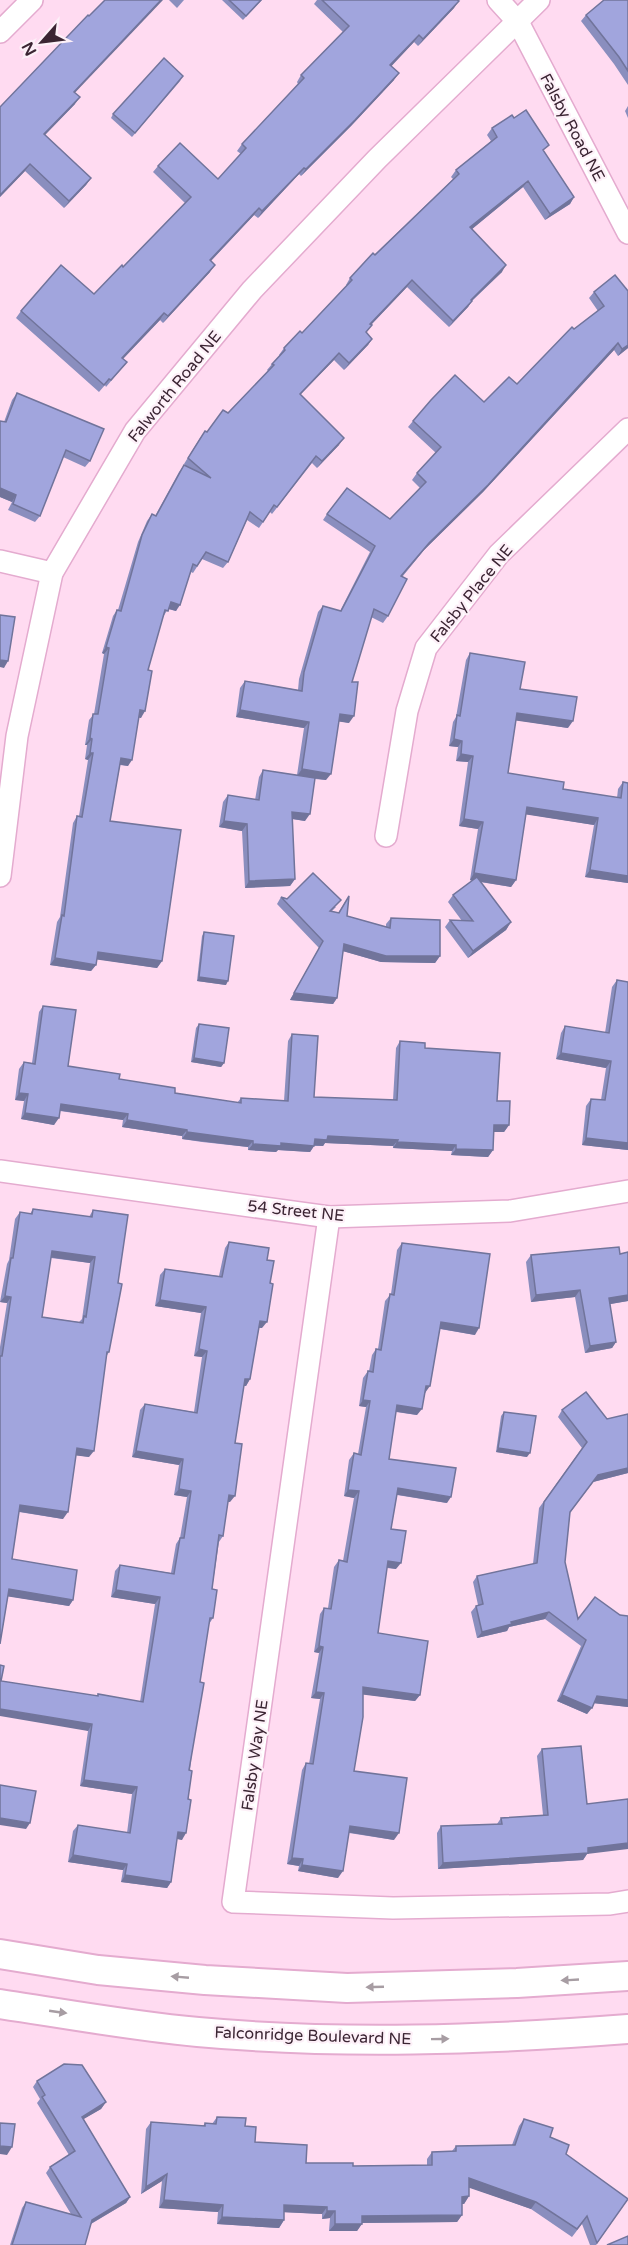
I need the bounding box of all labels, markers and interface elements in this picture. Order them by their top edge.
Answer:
north arrow [12,12,72,72]
text: N [18,38,41,59]
street label: Falsby Road NE [535,70,609,185]
street label: Falworth Road NE [124,327,226,446]
street label: Falsby Place NE [426,541,517,647]
street label: 54 Street NE [247,1196,345,1226]
street label: Falsby Way NE [237,1698,273,1812]
one-way arrow [171,1973,190,1982]
one-way arrow [560,1975,579,1984]
one-way arrow [365,1982,384,1991]
one-way arrow [49,2008,68,2017]
street label: Falconridge Boulevard NE [214,2023,412,2049]
one-way arrow [431,2034,450,2043]

